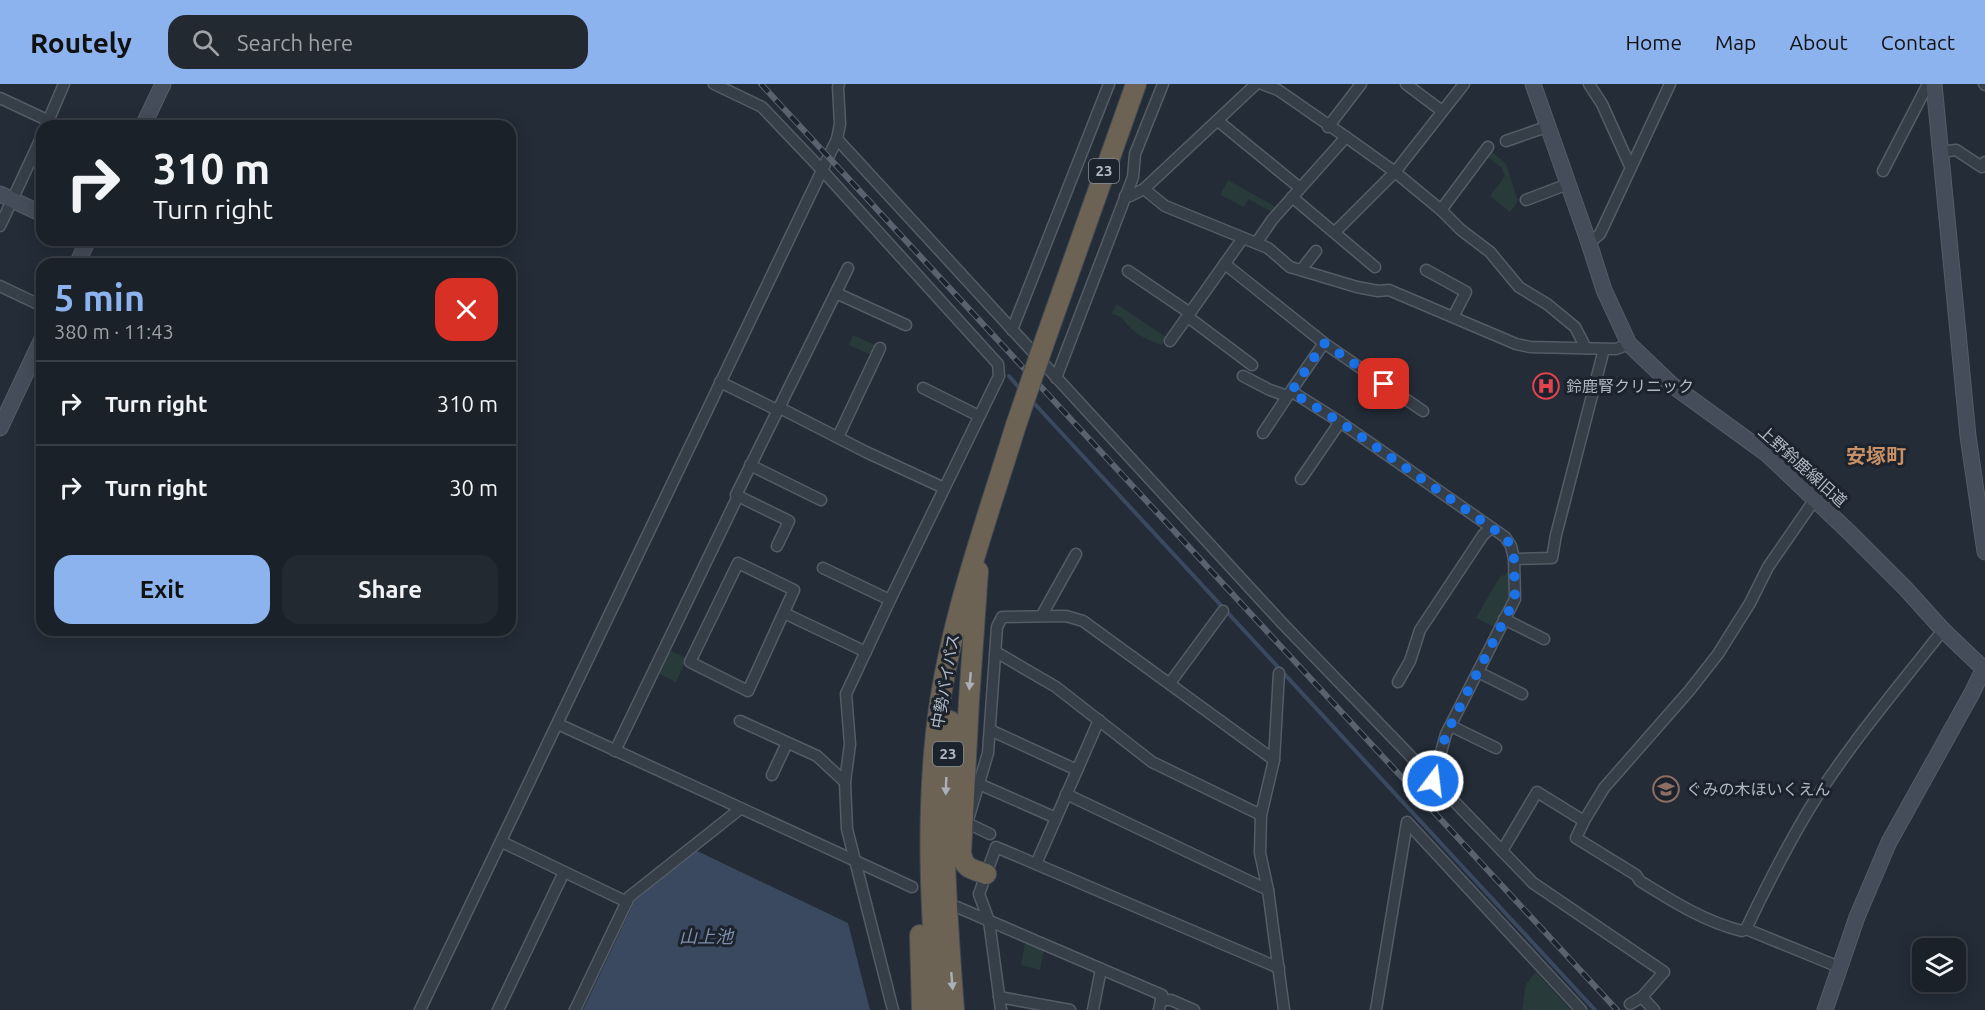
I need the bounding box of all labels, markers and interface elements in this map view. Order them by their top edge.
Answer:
search box [168,15,588,69]
icon: search [189,26,222,59]
text: Routely [30,27,132,58]
text: Search here [237,30,353,55]
text: Home [1625,30,1682,54]
text: Map [1715,30,1756,54]
text: About [1789,30,1848,54]
text: Contact [1881,30,1955,54]
icon: right [54,144,132,222]
text: 310 m [153,145,270,192]
road number: 23 [1089,159,1119,183]
text: Turn right [153,194,273,224]
text: 5 min [54,277,145,318]
button: close [435,278,498,341]
text: 380 m · 11:43 [54,320,174,343]
pin [1358,358,1409,409]
icon: arrive [1367,367,1400,400]
hospital icon: 鈴鹿腎クリニック [1531,371,1561,401]
place label: 鈴鹿腎クリニック [1566,377,1694,395]
icon: right [54,387,87,420]
text: Turn right [105,391,207,416]
text: 310 m [437,391,498,416]
street label: 上野鈴鹿線旧道 [1755,422,1851,510]
district label: 安塚町 [1846,444,1906,467]
icon: right [54,471,87,504]
text: Turn right [105,475,207,500]
text: 30 m [449,475,498,500]
button: Exit [54,555,270,624]
button: Share [282,555,498,624]
street label: 中勢バイパス [928,632,962,730]
one-way arrow [965,671,975,690]
road number: 23 [933,742,963,766]
position arrow [1401,749,1465,813]
school or university icon: ぐみの木ほいくえん [1651,774,1681,804]
one-way arrow [942,777,951,796]
place label: ぐみの木ほいくえん [1686,780,1830,798]
water label: 山上池 [679,926,735,946]
map controls [1912,938,1966,992]
button: layers [1912,938,1966,992]
one-way arrow [947,971,957,990]

